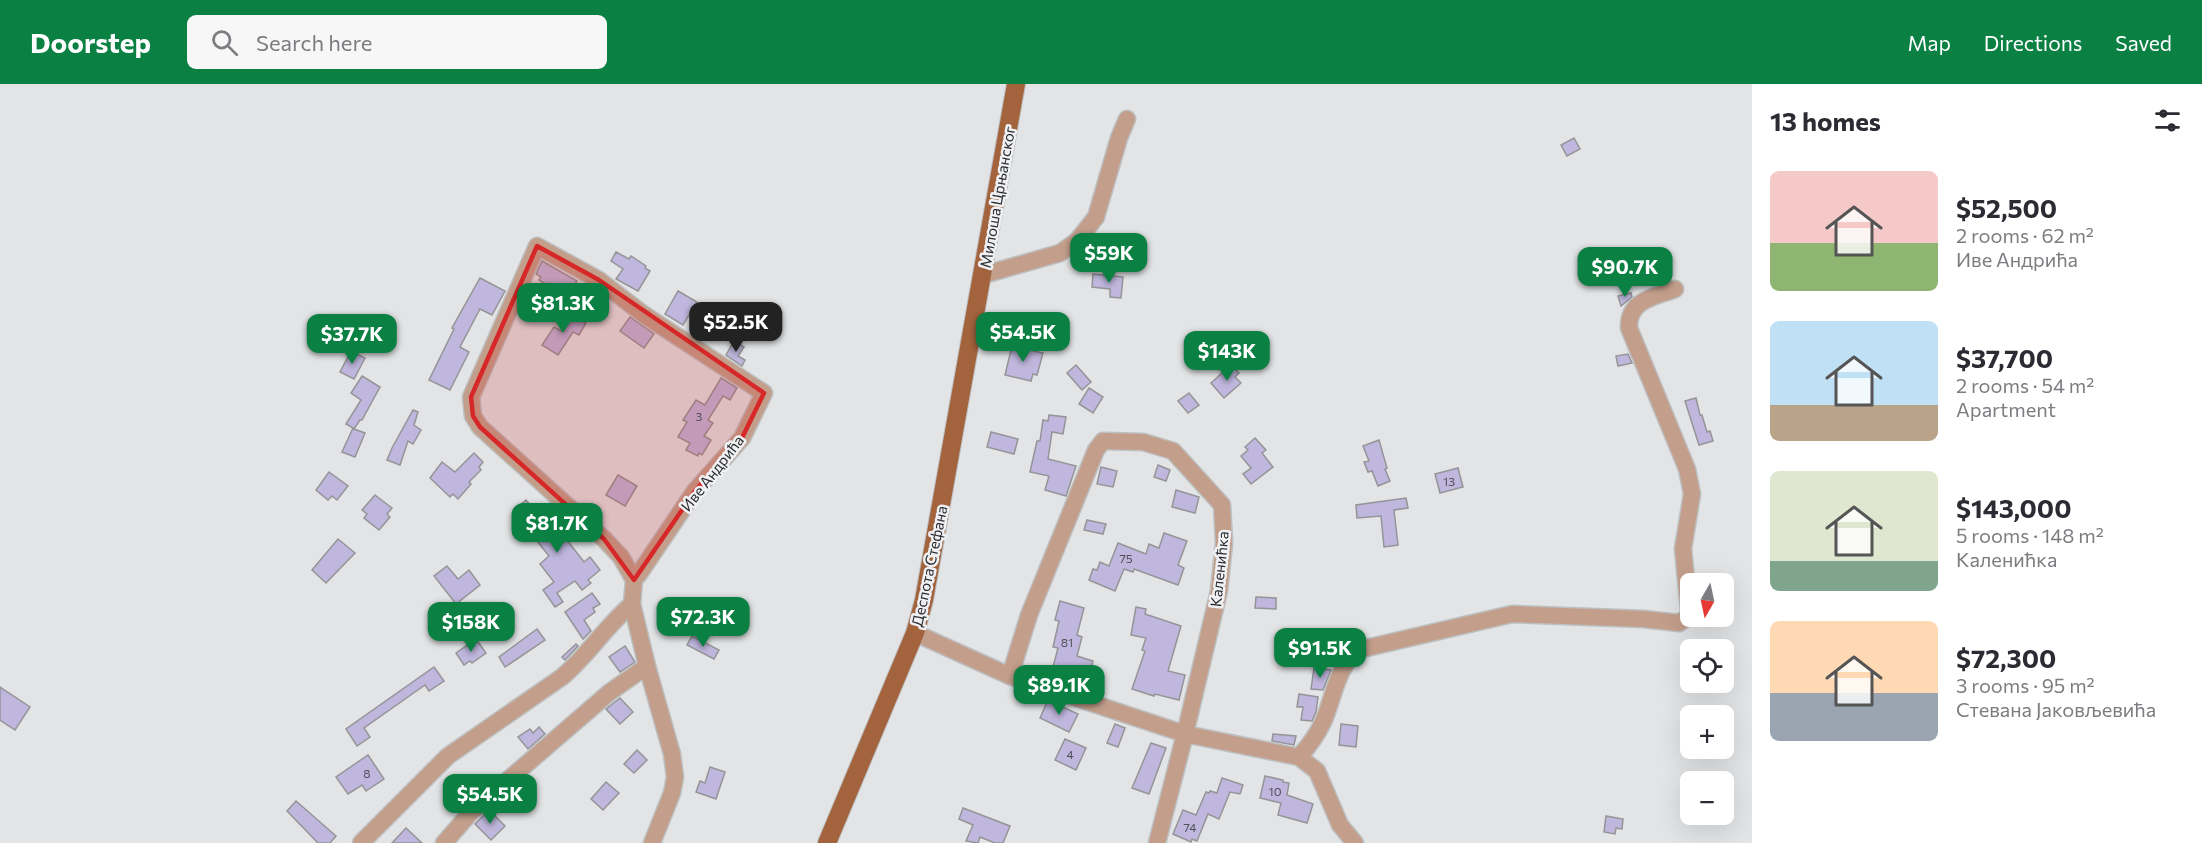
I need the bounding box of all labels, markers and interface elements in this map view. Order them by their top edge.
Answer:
search box [187,15,607,69]
text: Doorstep [30,25,151,59]
icon: search [208,26,241,59]
text: Search here [256,29,372,56]
text: Map [1908,30,1951,55]
text: Directions [1984,30,2082,55]
text: Saved [2115,30,2172,55]
icon: filters [2151,104,2184,137]
text: 13 homes [1770,105,1881,136]
street label: Милоша Црњанског [976,124,1018,269]
text: $52,500 [1956,192,2057,223]
icon: home [1818,195,1890,267]
text: 2 rooms · 62 m² [1956,223,2094,247]
pin: $59K [1073,233,1145,284]
text: $59K [1084,240,1134,264]
pin: $90.7K [1576,247,1674,298]
text: Иве Андрића [1956,247,2078,271]
text: $90.7K [1592,254,1658,278]
pin: $81.3K [514,283,612,334]
text: $81.3K [531,290,595,314]
pin: $52.5K [687,302,785,353]
text: $52.5K [703,309,769,333]
pin: $54.5K [974,312,1072,363]
pin: $37.7K [303,314,401,365]
text: $54.5K [990,319,1056,343]
text: $37.7K [321,321,383,345]
pin: $143K [1185,331,1269,382]
text: $143K [1198,338,1256,362]
text: $37,700 [1956,342,2053,373]
icon: home [1818,345,1890,417]
text: 2 rooms · 54 m² [1956,373,2094,397]
text: Apartment [1956,397,2056,421]
house number: 3 [696,409,703,423]
street label: Иве Андрића [677,431,747,515]
house number: 13 [1443,474,1455,488]
text: $143,000 [1956,492,2071,523]
icon: home [1818,495,1890,567]
pin: $81.7K [508,503,606,554]
street label: Деспота Стефана [907,504,951,628]
text: $81.7K [526,510,588,534]
text: 5 rooms · 148 m² [1956,523,2104,547]
street label: Каленићка [1206,530,1232,608]
text: Каленићка [1956,547,2057,571]
house number: 75 [1119,551,1133,565]
north arrow [1680,573,1734,627]
map controls [1680,573,1734,825]
pin: $72.3K [654,597,752,648]
pin: $158K [429,602,513,653]
text: $72.3K [671,604,735,628]
text: $158K [442,609,500,633]
pin: $91.5K [1271,628,1369,679]
house number: 81 [1061,635,1073,649]
text: $91.5K [1288,635,1352,659]
button: locate [1680,639,1734,693]
text: $72,300 [1956,642,2056,673]
icon: home [1818,645,1890,717]
pin: $89.1K [1010,665,1108,716]
text: $89.1K [1028,672,1090,696]
text: 3 rooms · 95 m² [1956,673,2095,697]
text: Стевана Јаковљевића [1956,697,2156,721]
button: + [1680,705,1734,759]
house number: 4 [1066,747,1074,761]
house number: 8 [363,766,371,780]
button: − [1680,771,1734,825]
pin: $54.5K [441,774,539,825]
text: $54.5K [457,781,523,805]
house number: 10 [1269,784,1282,798]
house number: 74 [1184,820,1196,834]

